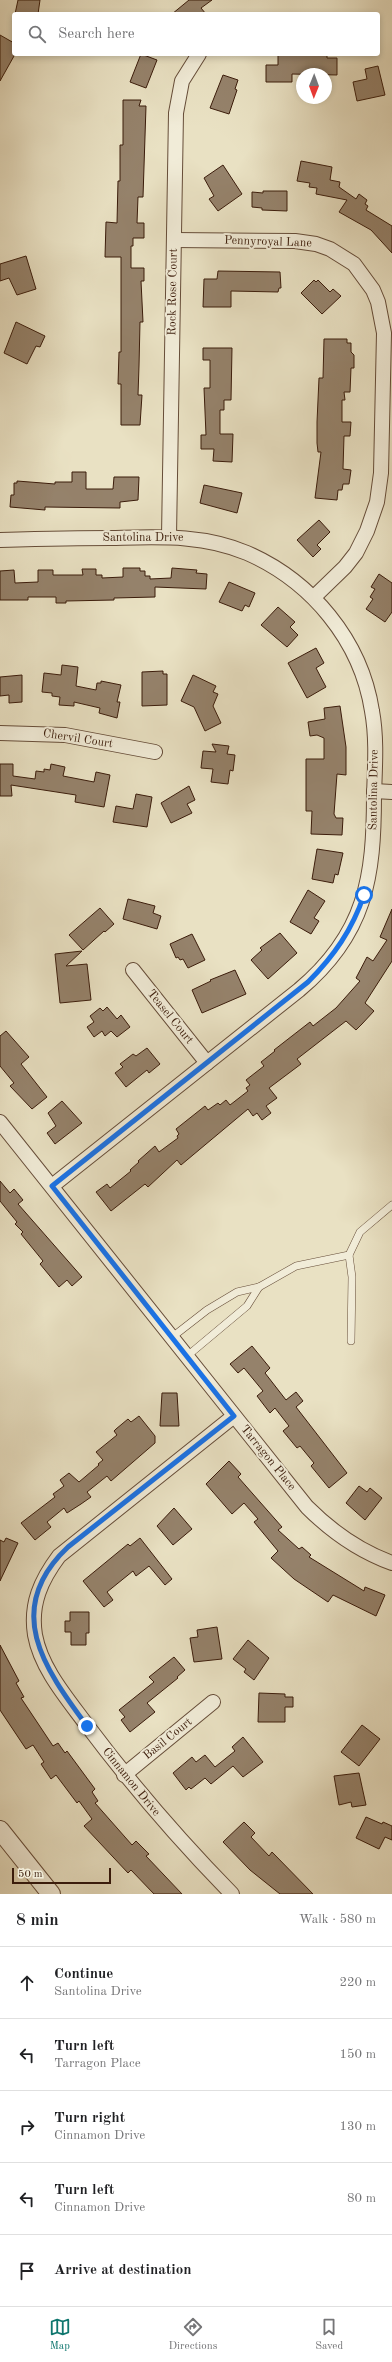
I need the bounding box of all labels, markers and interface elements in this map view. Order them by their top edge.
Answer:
search box [12,12,380,56]
icon: search [26,23,48,45]
text: Search here [58,27,135,42]
north arrow [296,68,332,104]
street label: Pennyroyal Lane [224,234,313,250]
street label: Rock Rose Court [166,248,180,336]
street label: Santolina Drive [102,532,184,544]
street label: Chervil Court [42,728,114,750]
street label: Santolina Drive [367,749,381,831]
route start [355,886,373,904]
street label: Teasel Court [145,988,195,1046]
street label: Tarragon Place [238,1423,298,1493]
street label: Basil Court [141,1716,195,1762]
route end [78,1717,96,1735]
street label: Cinnamon Drive [100,1745,162,1819]
scale bar [12,1866,111,1885]
text: 50 m [18,1869,43,1880]
text: 8 min [16,1912,59,1929]
text: Walk · 580 m [299,1913,376,1926]
text: Continue [54,1967,113,1982]
icon: ahead [16,1972,38,1994]
text: 220 m [339,1976,376,1989]
text: Santolina Drive [54,1985,142,1998]
text: Turn left [54,2039,114,2054]
icon: left [16,2044,38,2066]
text: 150 m [339,2048,376,2061]
text: Tarragon Place [54,2057,141,2070]
text: Turn right [54,2111,125,2126]
icon: right [16,2116,38,2138]
text: 130 m [339,2120,376,2133]
text: Cinnamon Drive [54,2129,145,2142]
text: Turn left [54,2183,114,2198]
icon: left [16,2188,38,2210]
text: 80 m [347,2192,376,2205]
text: Cinnamon Drive [54,2201,145,2214]
icon: arrive [16,2260,38,2282]
text: Arrive at destination [54,2263,192,2278]
tab: Map [49,2316,71,2354]
tab: Directions [169,2316,217,2354]
tab: Saved [315,2316,343,2354]

